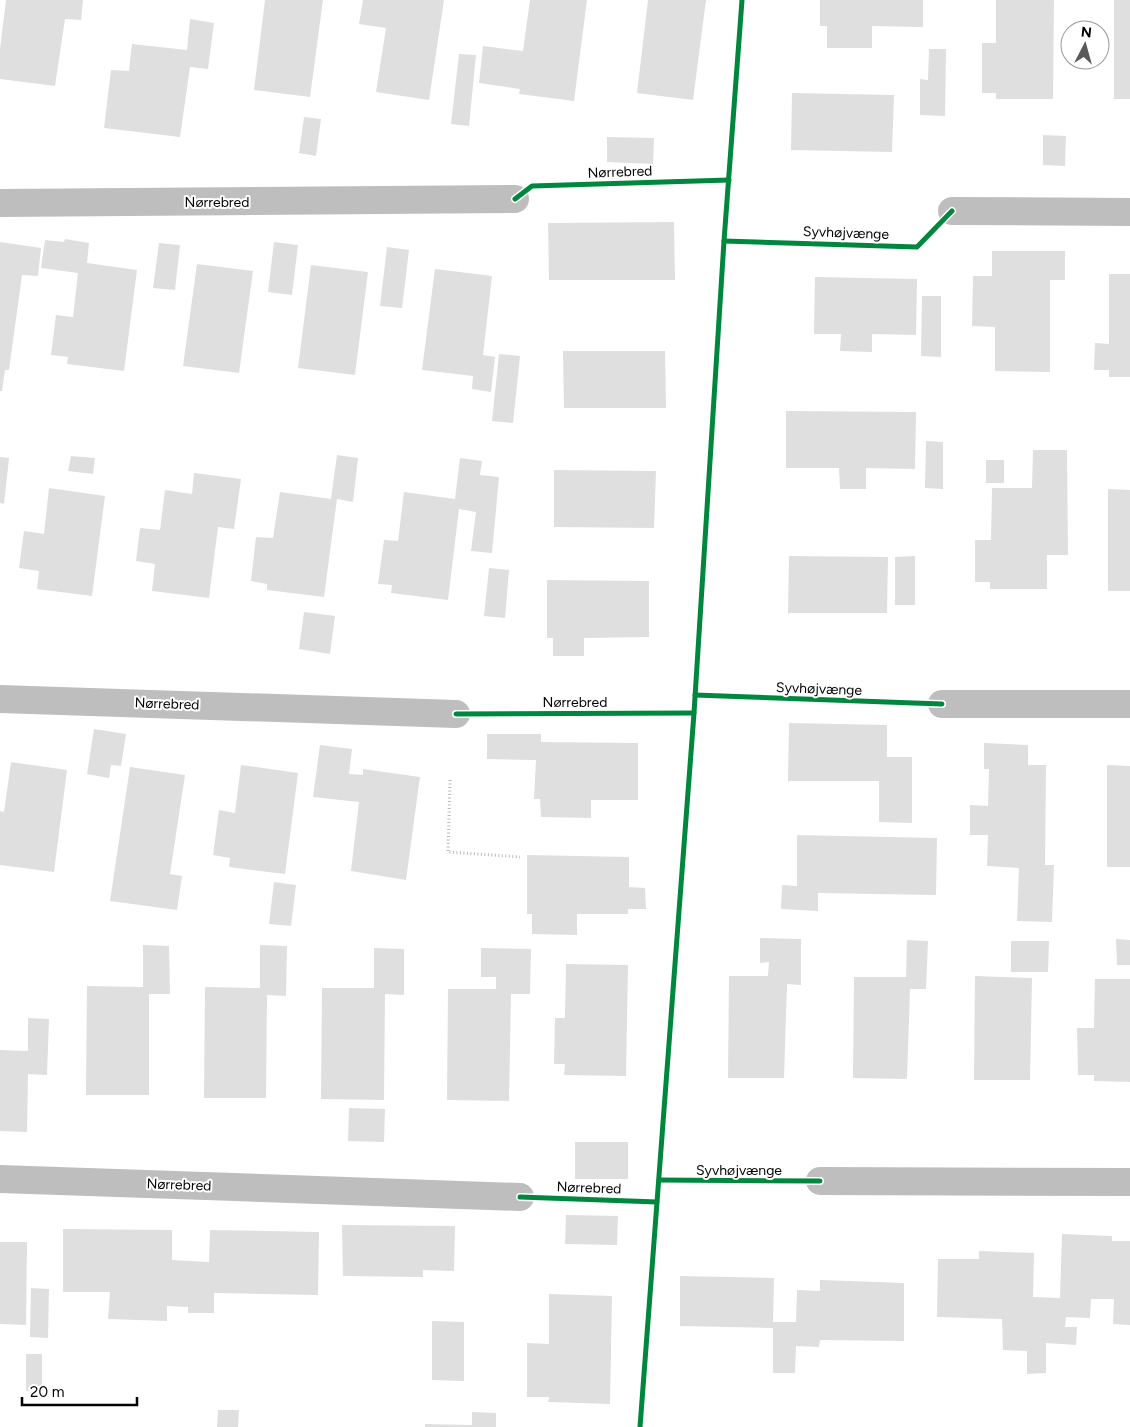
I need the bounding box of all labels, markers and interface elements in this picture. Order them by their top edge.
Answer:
north arrow [1060,20,1110,70]
text: N [1080,24,1093,42]
street label: Nørrebred [587,162,653,182]
street label: Nørrebred [185,194,249,211]
street label: Syvhøjvænge [803,223,890,243]
street label: Syvhøjvænge [776,679,863,699]
street label: Nørrebred [134,694,200,714]
street label: Nørrebred [543,694,607,711]
street label: Syvhøjvænge [696,1162,782,1179]
street label: Nørrebred [146,1175,212,1195]
street label: Nørrebred [556,1178,622,1198]
scale bar [22,1374,138,1406]
text: 20 m [30,1383,64,1401]

